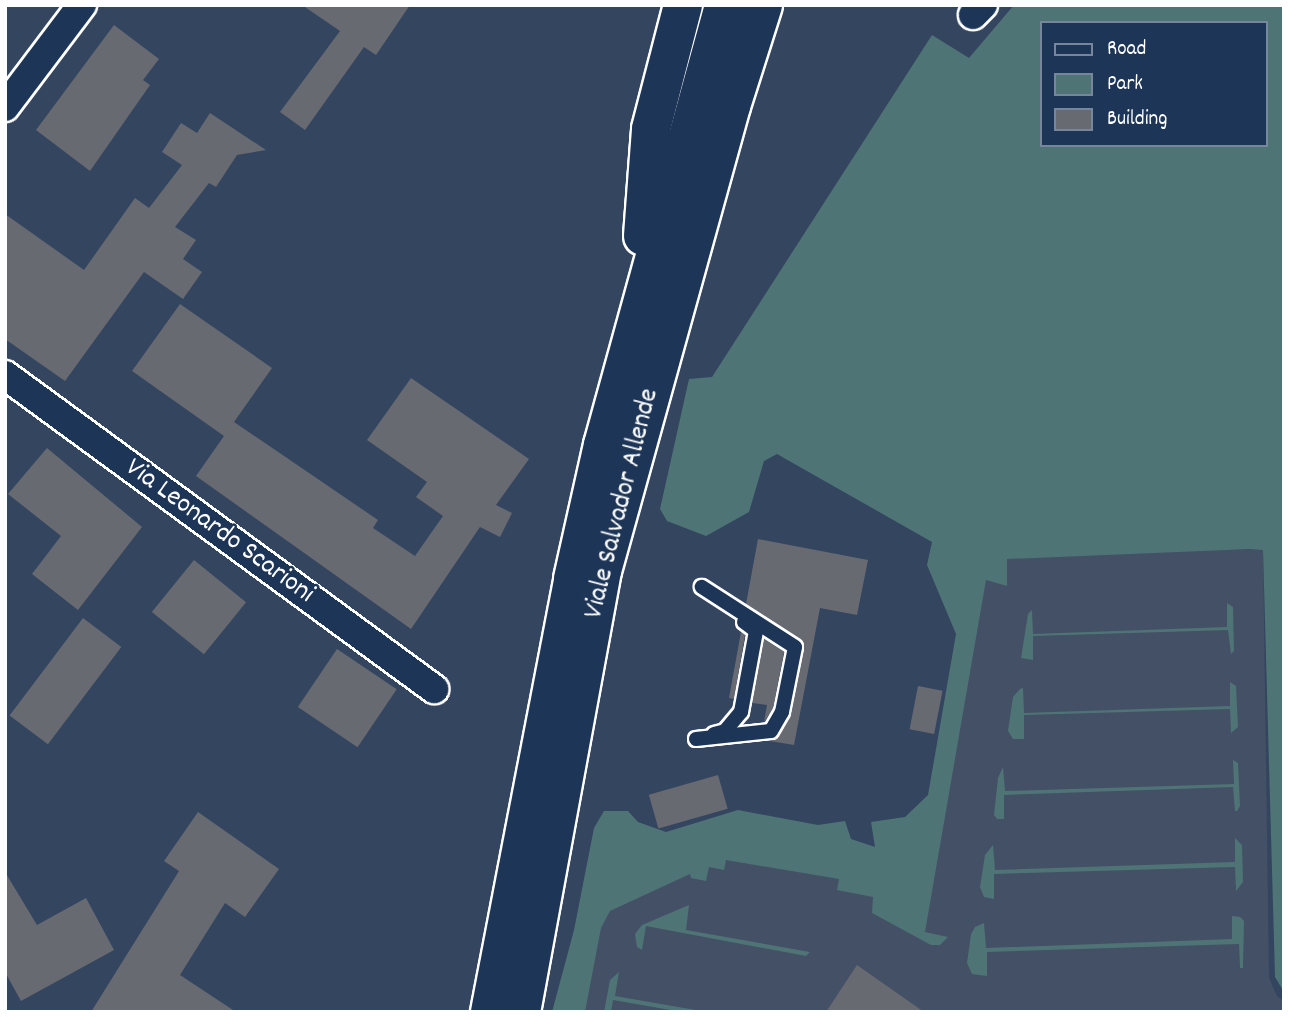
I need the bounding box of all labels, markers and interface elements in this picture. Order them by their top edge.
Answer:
legend [1040,21,1268,147]
text: Road [1107,35,1146,65]
text: Park [1107,70,1143,100]
text: Building [1107,105,1167,135]
street label: Viale Salvador Allende [578,386,668,622]
street label: Via Leonardo Scarioni [118,452,320,612]

